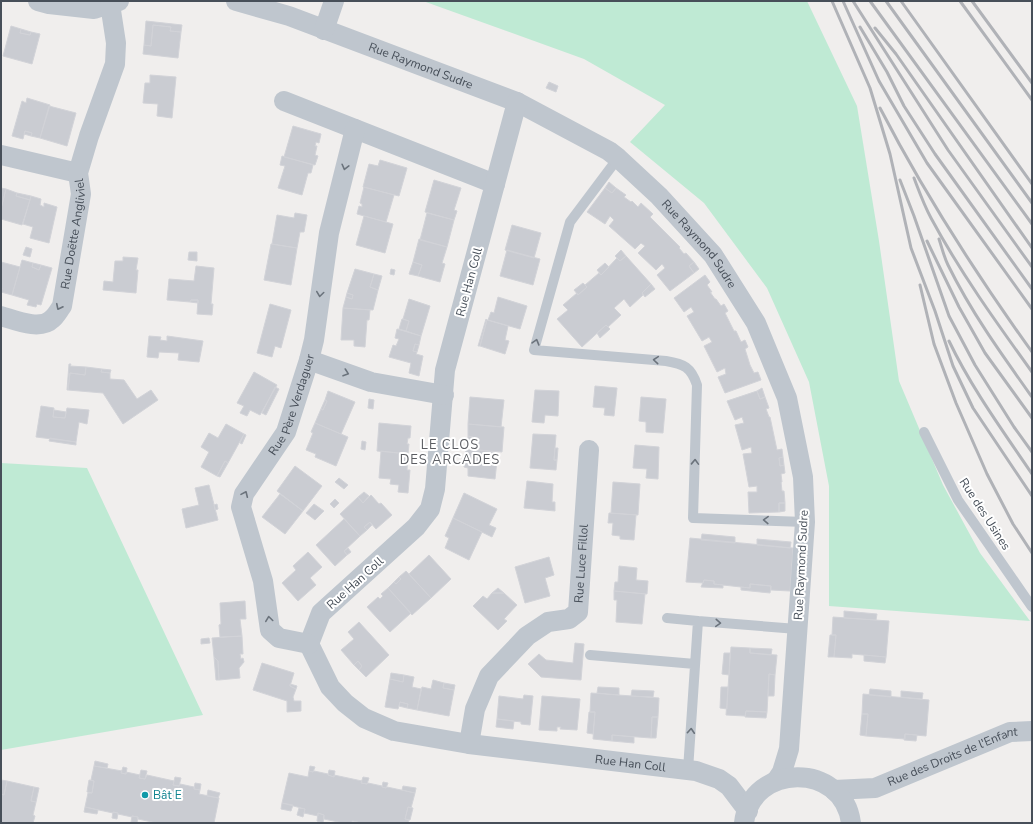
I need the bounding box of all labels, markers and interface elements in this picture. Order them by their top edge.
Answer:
street label: Rue Raymond Sudre [366,39,475,93]
one-way arrow [342,164,350,170]
street label: Rue Doëtte Angliviel [57,177,89,290]
street label: Rue Raymond Sudre [658,196,740,291]
street label: Rue Han Coll [452,245,486,318]
one-way arrow [316,291,325,297]
one-way arrow [56,303,64,311]
one-way arrow [531,339,540,346]
street label: Rue Père Verdaguer [265,352,318,458]
one-way arrow [653,356,659,365]
one-way arrow [342,368,349,377]
district label: LE CLOS DES ARCADES [400,436,500,469]
one-way arrow [690,459,699,465]
street label: Rue des Usines [956,475,1014,553]
one-way arrow [241,491,249,498]
street label: Rue Raymond Sudre [790,510,812,620]
one-way arrow [763,516,769,525]
street label: Rue Luce Fillol [571,523,592,603]
street label: Rue Han Coll [323,553,387,613]
one-way arrow [265,616,274,622]
one-way arrow [715,618,721,627]
street label: Rue des Droits de l'Enfant [885,724,1019,790]
one-way arrow [686,728,695,734]
street label: Rue Han Coll [594,751,667,775]
place label: Bât E [153,787,182,803]
marker: Bât E [140,790,150,800]

